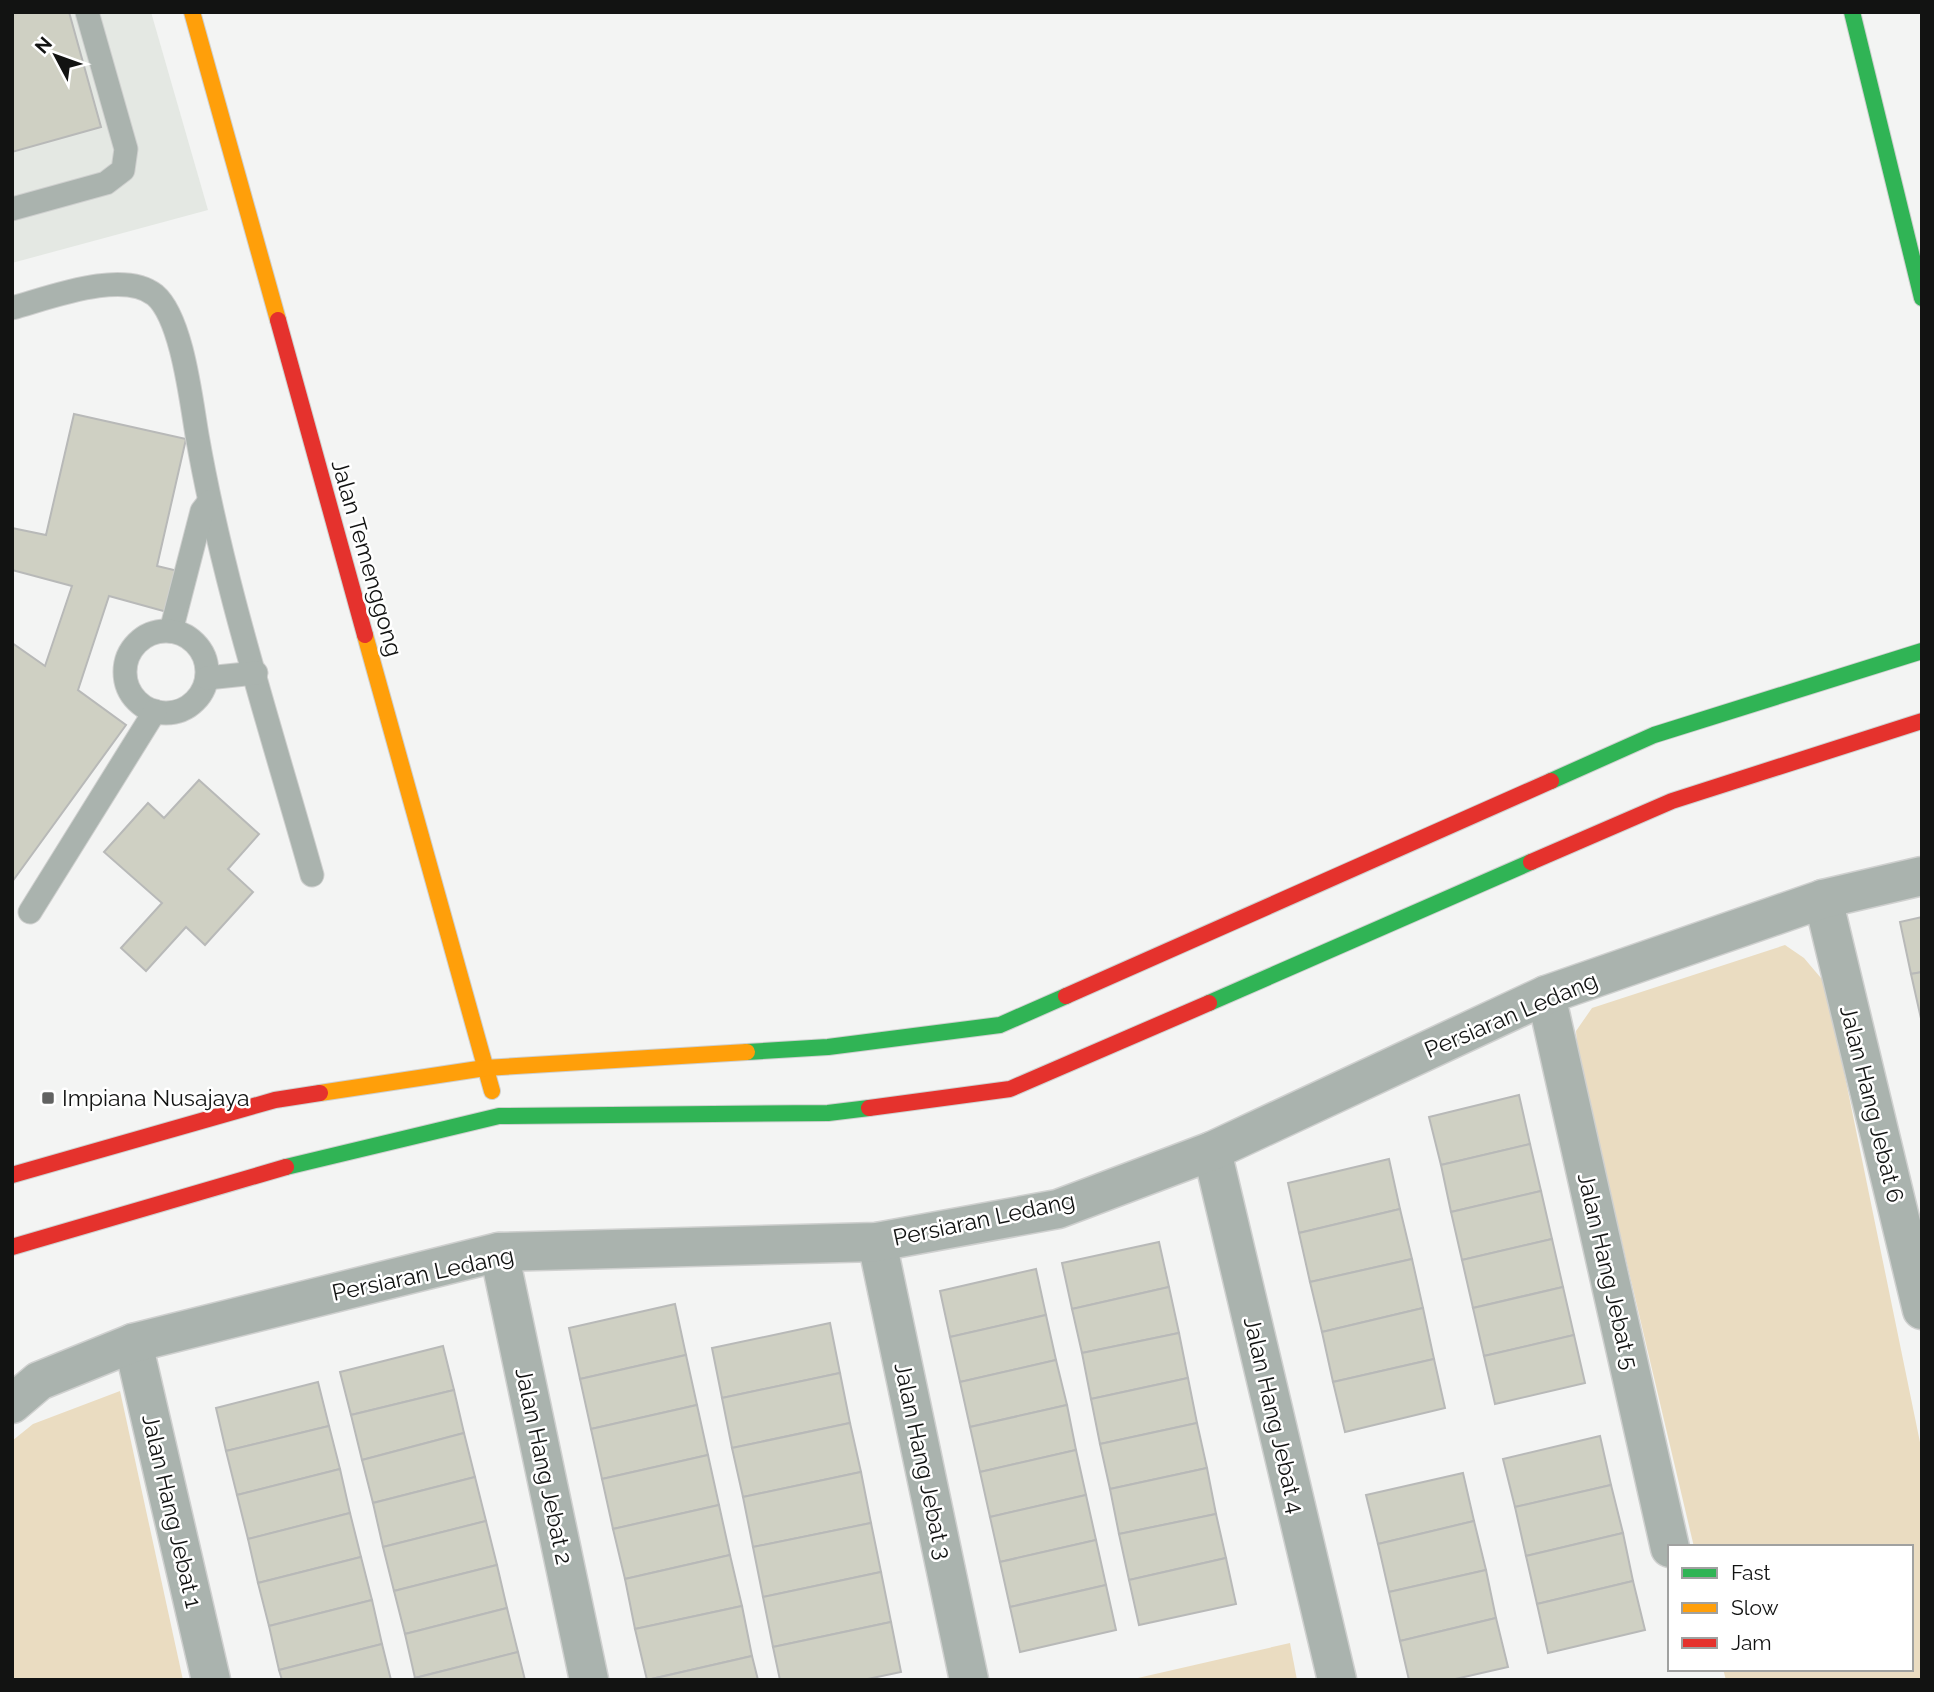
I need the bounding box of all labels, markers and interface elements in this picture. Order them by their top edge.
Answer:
north arrow [21,21,91,91]
text: N [30,32,56,58]
street label: Jalan Temenggong [326,456,409,659]
street label: Persiaran Ledang [1420,966,1601,1063]
street label: Jalan Hang Jebat 6 [1835,1003,1910,1205]
place label: Impiana Nusajaya [62,1084,249,1111]
marker: Impiana Nusajaya [40,1090,56,1106]
street label: Jalan Hang Jebat 5 [1573,1170,1644,1372]
street label: Persiaran Ledang [890,1186,1077,1251]
street label: Persiaran Ledang [329,1241,516,1306]
street label: Jalan Hang Jebat 4 [1239,1314,1310,1516]
street label: Jalan Hang Jebat 3 [889,1360,958,1562]
street label: Jalan Hang Jebat 2 [510,1365,579,1567]
street label: Jalan Hang Jebat 1 [137,1411,208,1611]
legend [1668,1545,1913,1671]
text: Fast [1731,1560,1771,1585]
text: Slow [1731,1595,1779,1620]
text: Jam [1731,1630,1772,1655]

